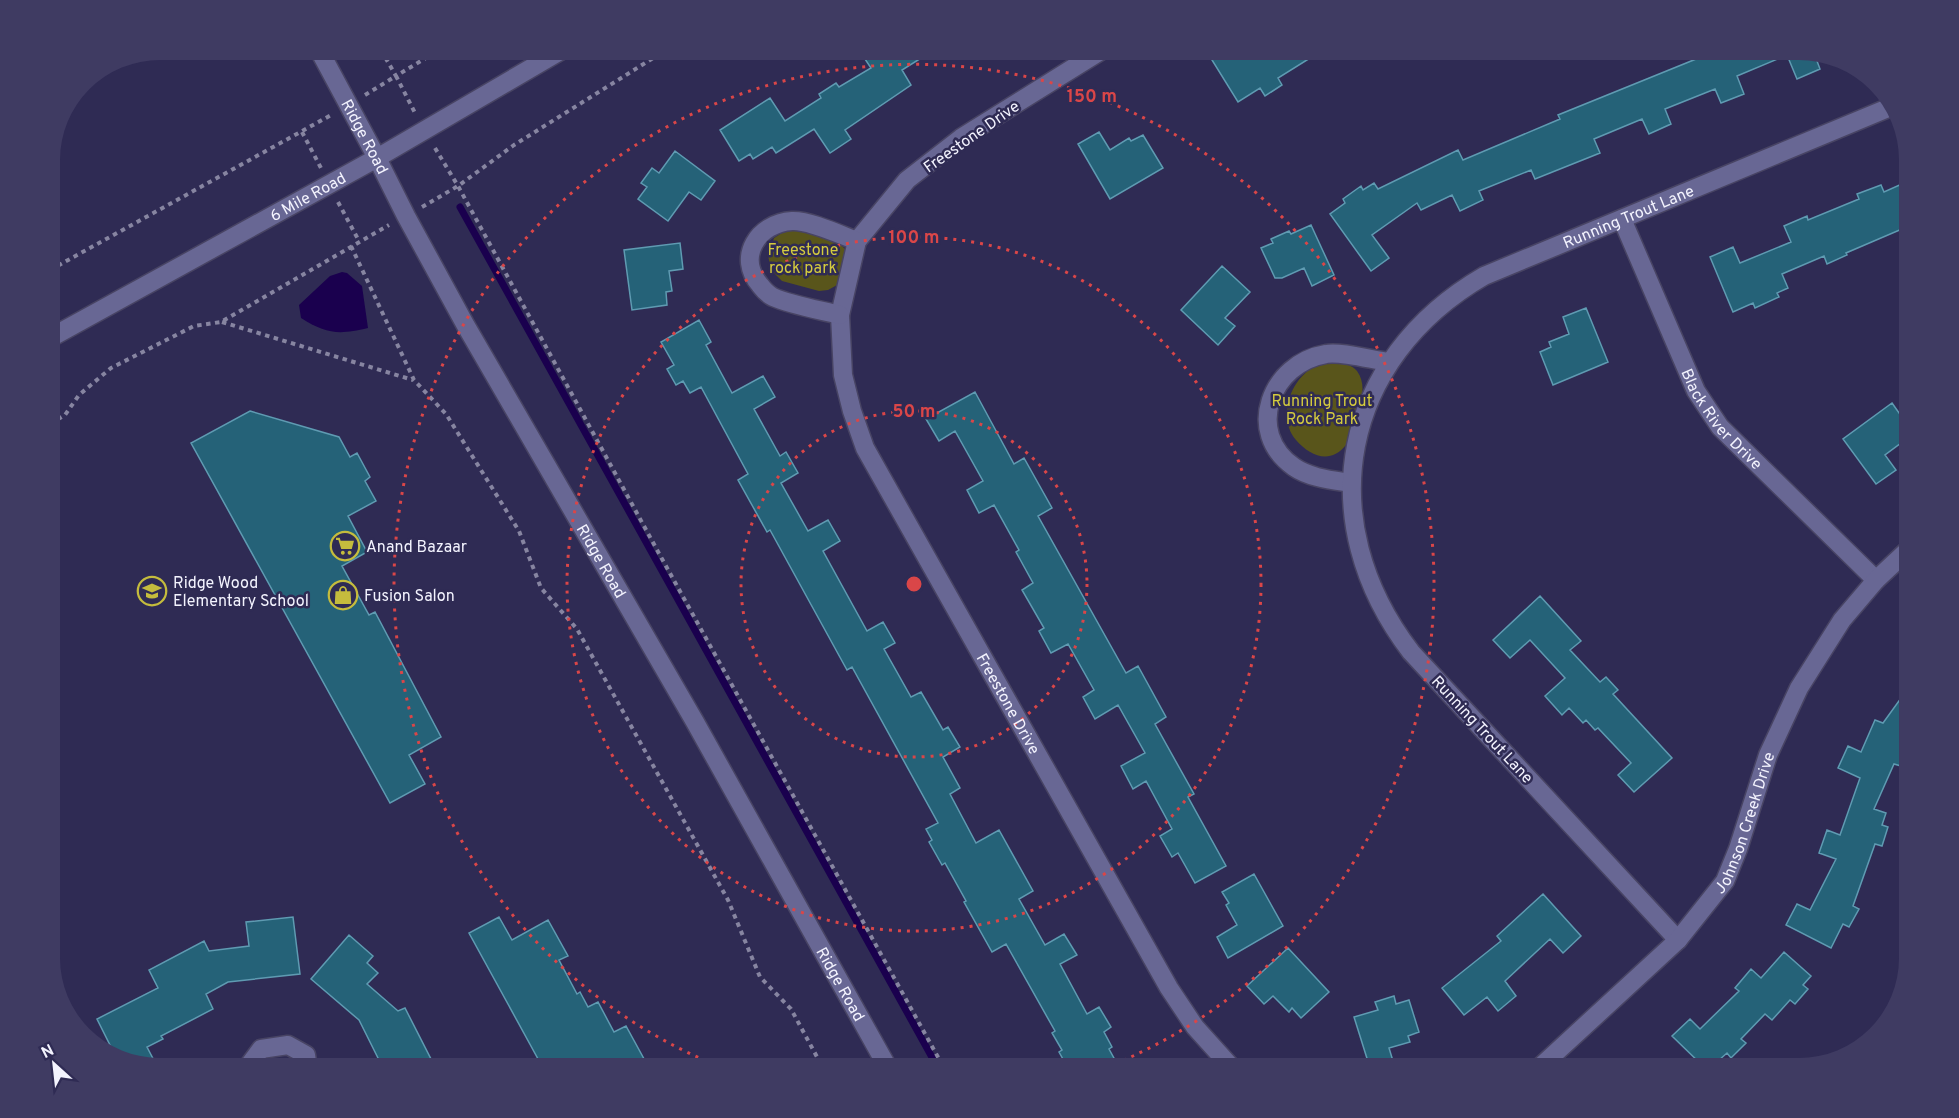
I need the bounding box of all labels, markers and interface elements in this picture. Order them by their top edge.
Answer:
text: 150 m [1067,86,1117,109]
street label: Ridge Road [335,96,392,178]
street label: Freestone Drive [920,97,1024,178]
street label: 6 Mile Road [267,169,350,227]
street label: Running Trout Lane [1560,182,1697,254]
text: 100 m [888,227,940,250]
park label: Freestone rock park [768,241,838,279]
street label: Black River Drive [1676,366,1766,475]
park label: Running Trout Rock Park [1272,392,1372,430]
text: 50 m [892,401,936,424]
street label: Ridge Road [571,521,629,602]
supermarket icon: Anand Bazaar [329,530,361,562]
place label: Anand Bazaar [366,538,467,558]
place label: Ridge Wood Elementary School [173,574,309,612]
centre of rings [904,574,924,594]
school or university icon: Ridge Wood Elementary School [136,575,168,607]
shop icon: Fusion Salon [327,579,359,611]
place label: Fusion Salon [364,587,455,607]
street label: Freestone Drive [971,650,1043,758]
street label: Running Trout Lane [1426,672,1537,788]
street label: Johnson Creek Drive [1711,750,1780,898]
street label: Ridge Road [811,944,868,1026]
north arrow [24,1034,84,1094]
text: N [38,1041,58,1064]

